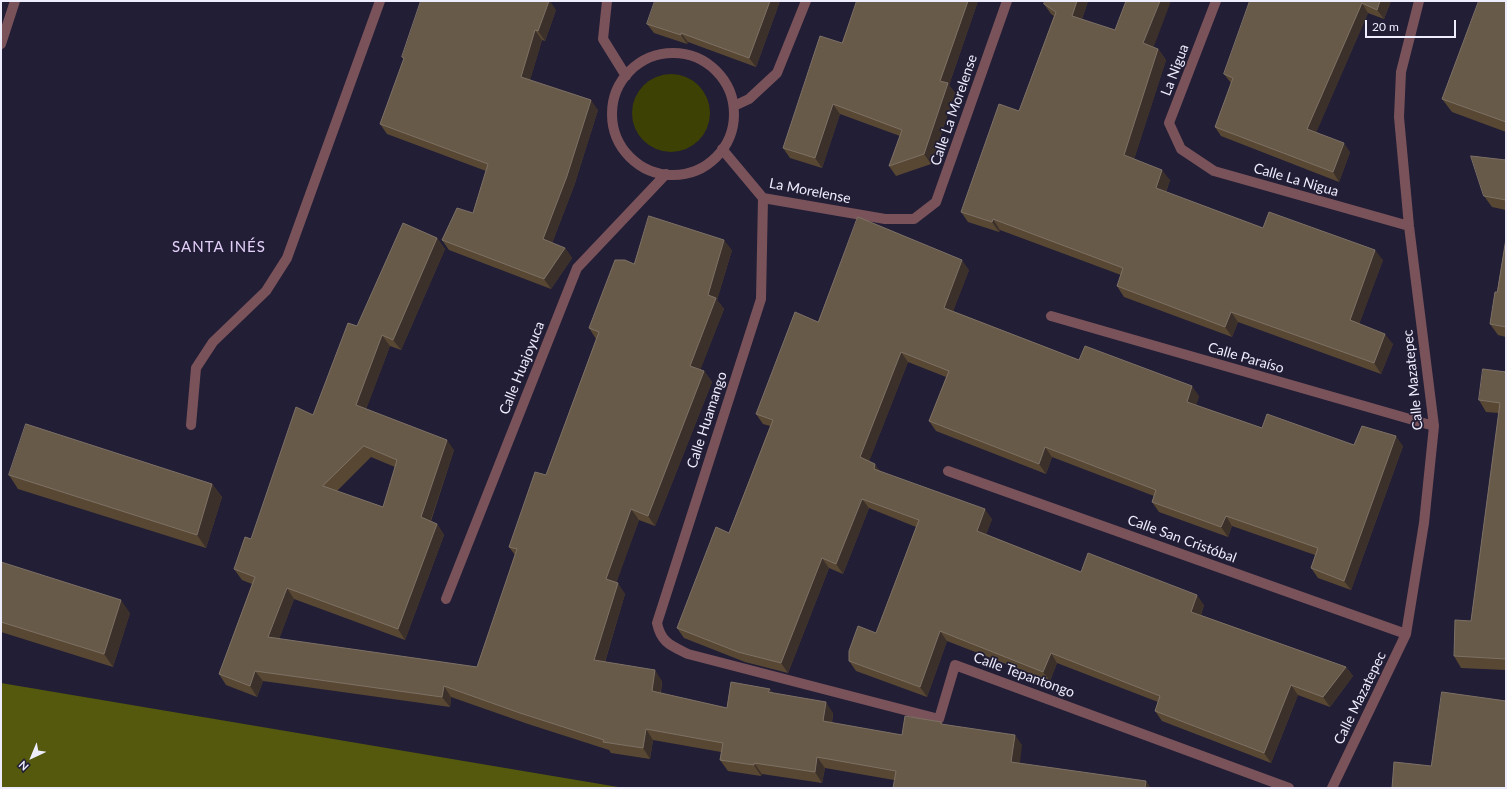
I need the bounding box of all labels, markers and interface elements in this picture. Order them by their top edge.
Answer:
scale bar [1367,12,1458,38]
text: 20 m [1372,19,1399,34]
street label: La Nigua [1158,42,1192,98]
street label: Calle La Morelense [927,52,981,168]
street label: Calle La Nigua [1252,160,1340,200]
street label: La Morelense [768,175,852,207]
district label: SANTA INÉS [172,238,266,256]
street label: Calle Huajoyuca [496,319,548,417]
street label: Calle Mazatepec [1399,329,1427,431]
street label: Calle Paraíso [1206,339,1286,377]
street label: Calle Huamango [683,370,731,470]
street label: Calle San Cristóbal [1125,512,1239,566]
street label: Calle Tepantongo [971,649,1077,701]
street label: Calle Mazatepec [1330,649,1390,747]
north arrow [12,737,52,777]
text: N [16,758,31,774]

